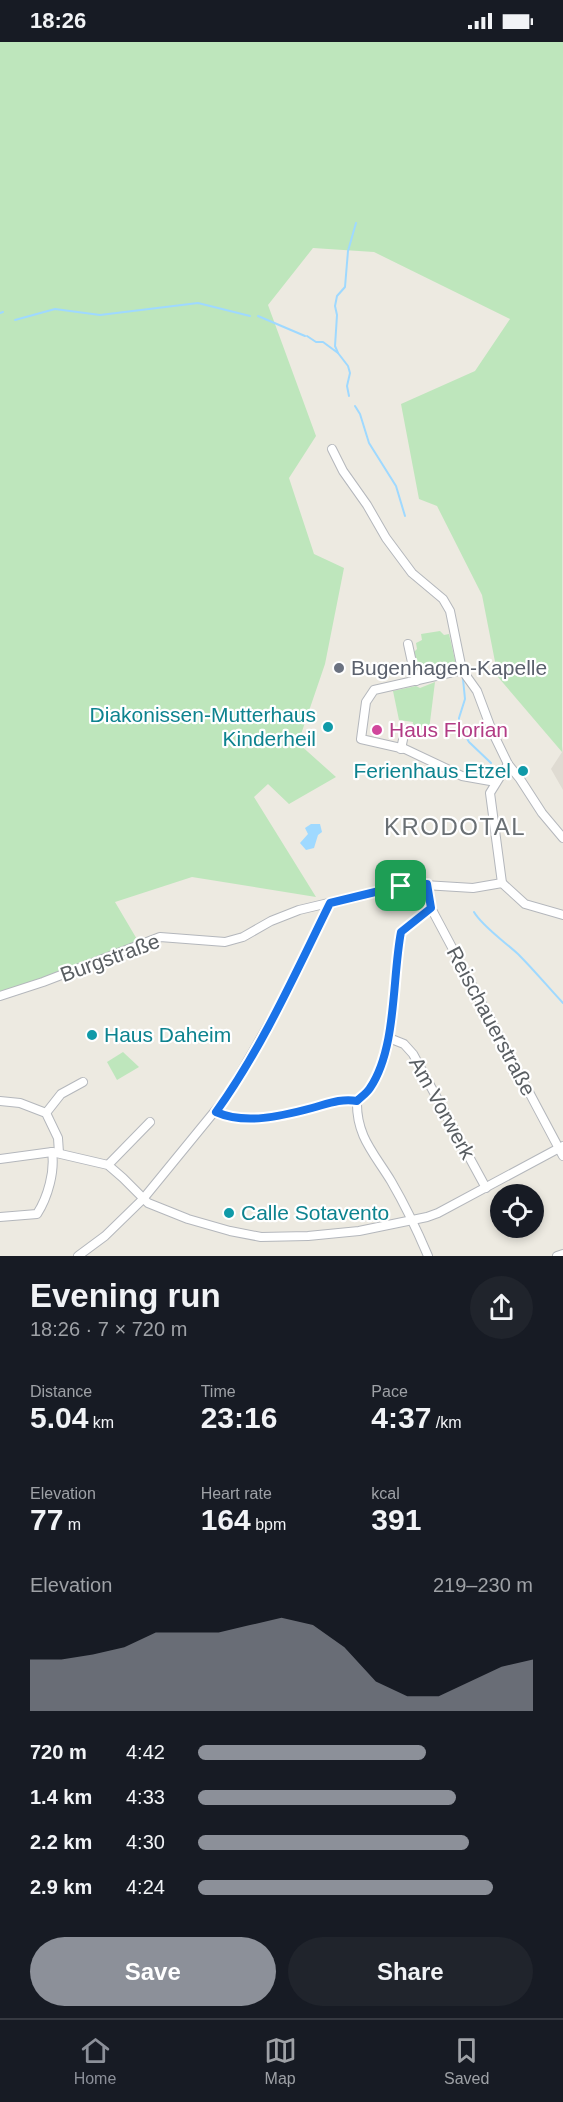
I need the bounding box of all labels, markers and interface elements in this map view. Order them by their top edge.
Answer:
text: 18:26 [30,8,86,33]
place label: Bugenhagen-Kapelle [351,656,547,679]
marker: Bugenhagen-Kapelle [332,661,346,675]
place label: Diakonissen-Mutterhaus Kinderheil [90,703,316,750]
place label: Haus Florian [389,718,508,741]
marker: Diakonissen-Mutterhaus Kinderheil [321,720,335,734]
marker: Haus Florian [370,723,384,737]
place label: Ferienhaus Etzel [353,759,511,782]
marker: Ferienhaus Etzel [516,764,530,778]
district label: KRODOTAL [384,813,526,840]
pin [375,860,426,911]
icon: arrive [384,869,417,902]
street label: Burgstraße [57,929,163,986]
street label: Reischauerstraße [442,942,540,1099]
place label: Haus Daheim [104,1023,231,1046]
marker: Haus Daheim [85,1028,99,1042]
street label: Am Vorwerk [405,1053,480,1163]
map controls [490,1184,544,1238]
button: locate [490,1184,544,1238]
place label: Calle Sotavento [241,1201,389,1224]
marker: Calle Sotavento [222,1206,236,1220]
button: share [470,1276,533,1339]
text: Evening run [30,1277,221,1314]
text: 18:26 · 7 × 720 m [30,1318,187,1340]
text: Distance [30,1383,92,1400]
text: Time [201,1383,236,1400]
text: Pace [371,1383,408,1400]
text: 5.04 [30,1401,88,1434]
text: 23:16 [201,1401,277,1434]
text: 4:37 [371,1401,431,1434]
text: km [88,1414,114,1431]
text: /km [431,1414,462,1431]
text: Elevation [30,1485,96,1502]
text: Heart rate [201,1485,272,1502]
text: kcal [371,1485,400,1502]
text: 77 [30,1503,63,1536]
text: 164 [201,1503,251,1536]
text: 391 [371,1503,421,1536]
text: m [63,1516,81,1533]
text: bpm [251,1516,286,1533]
text: Elevation [30,1574,112,1596]
text: 219–230 m [433,1574,533,1596]
text: 720 m [30,1741,87,1763]
text: 4:42 [126,1741,165,1763]
text: 1.4 km [30,1786,92,1808]
text: 4:33 [126,1786,165,1808]
text: 2.2 km [30,1831,92,1853]
text: 4:30 [126,1831,165,1853]
text: 2.9 km [30,1876,92,1898]
text: 4:24 [126,1876,165,1898]
button: Save [30,1937,276,2006]
button: Share [288,1937,533,2006]
tab: Home [74,2034,116,2088]
tab: Map [264,2034,297,2088]
tab: Saved [444,2034,489,2088]

